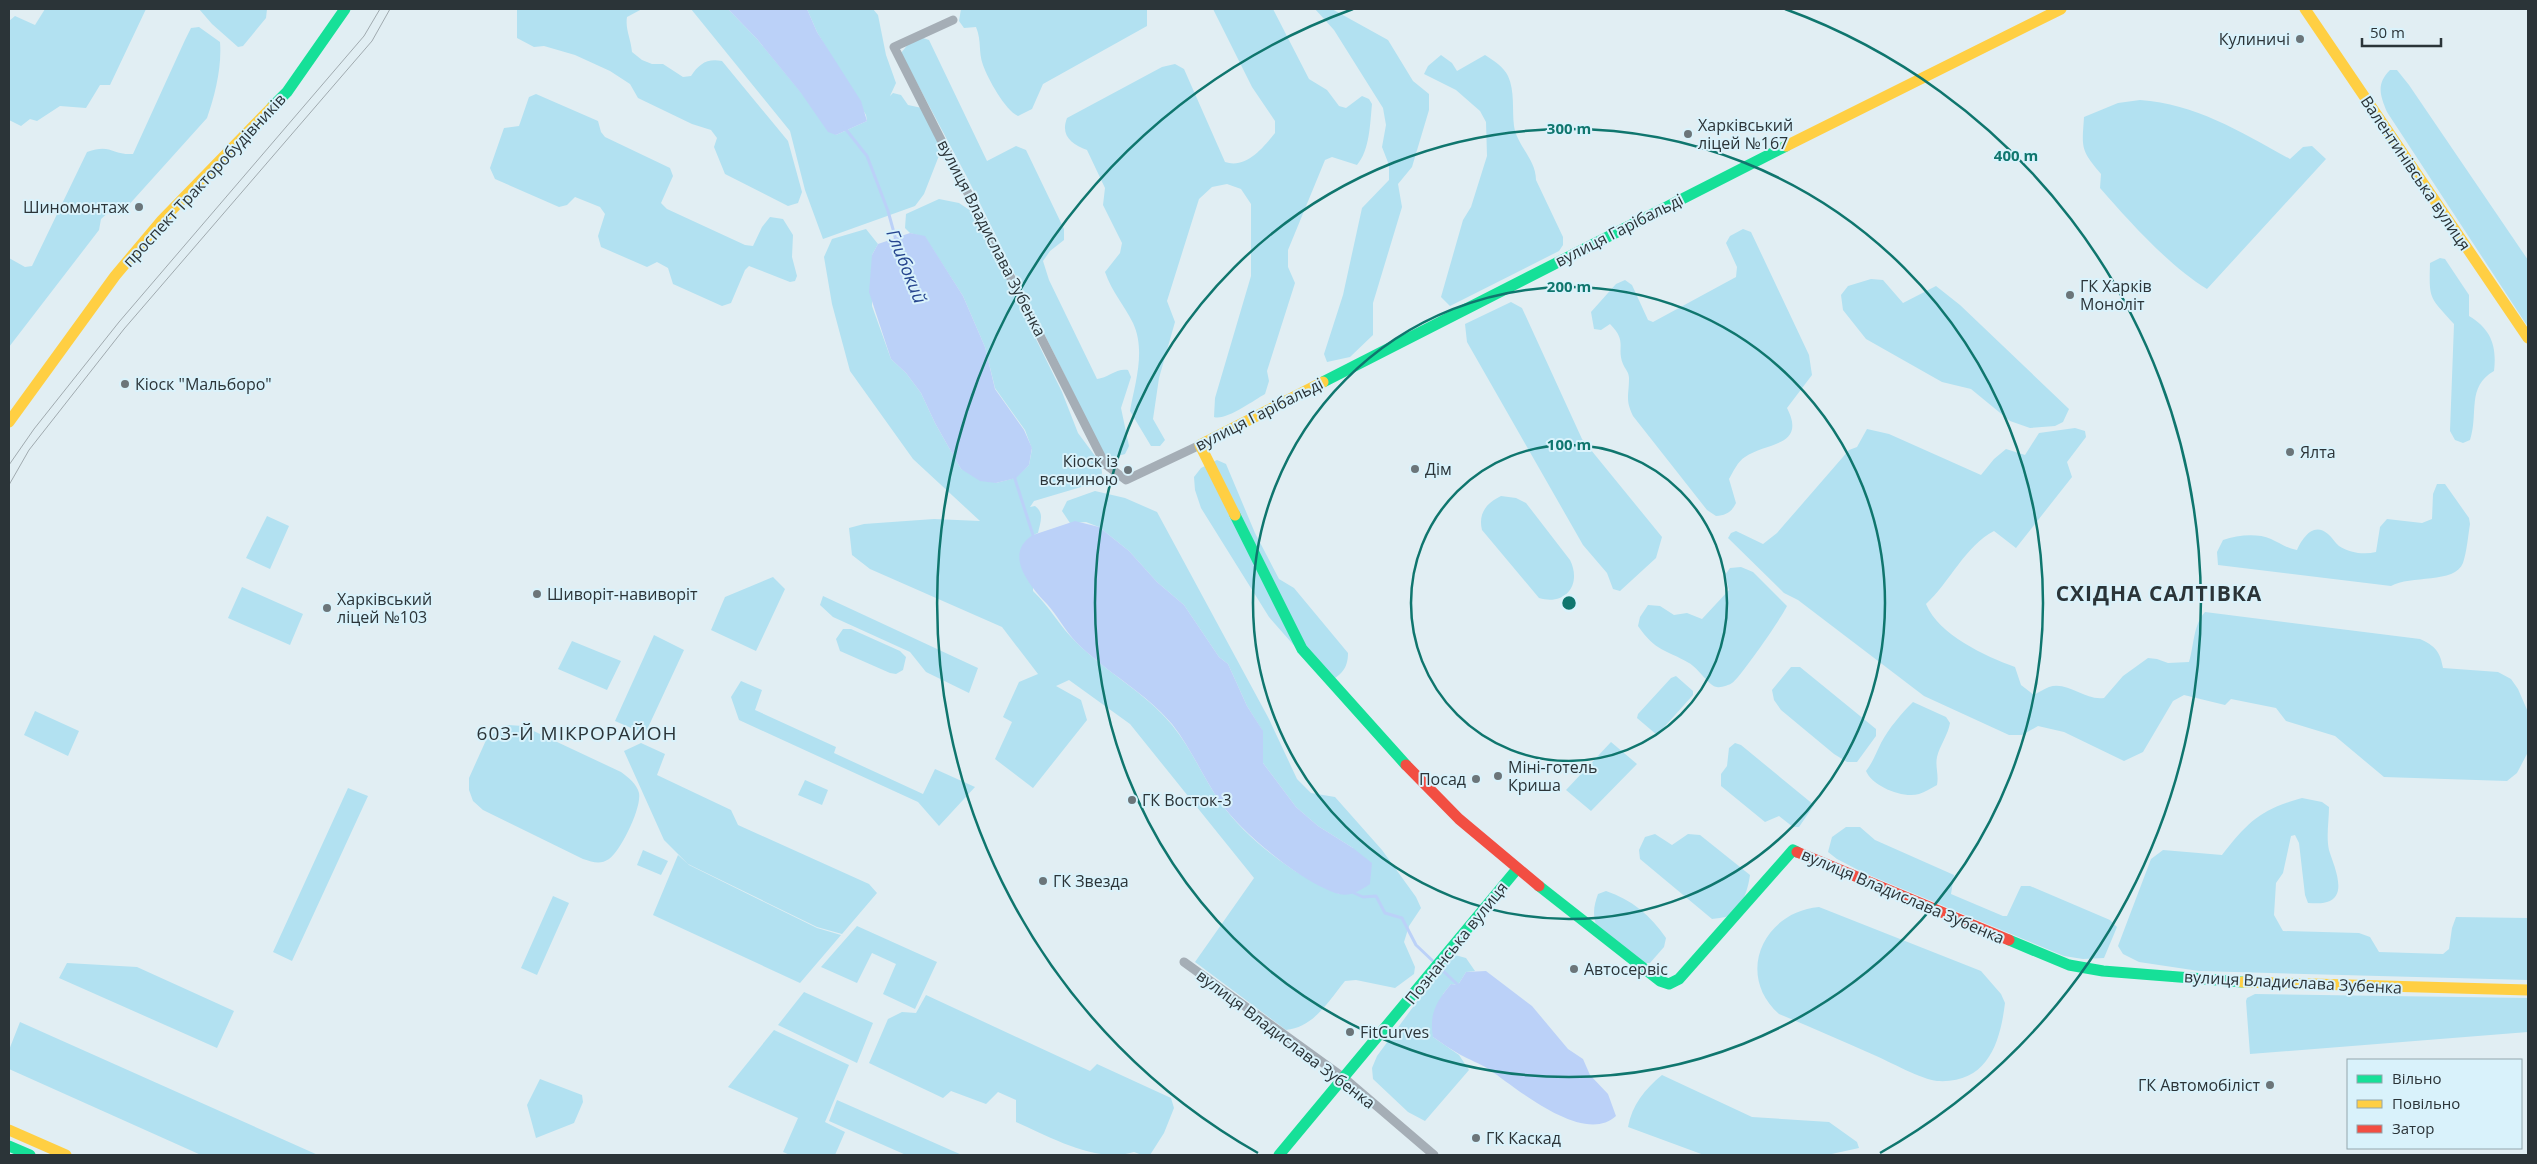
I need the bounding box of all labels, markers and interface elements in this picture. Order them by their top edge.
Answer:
scale bar [2362,15,2441,47]
text: 50 m [2370,22,2405,42]
place label: Кулиничі [2219,28,2290,50]
marker: Кулиничі [2294,33,2306,45]
street label: проспект Тракторобудівників [118,88,290,272]
street label: Валентинівська вулиця [2356,91,2476,255]
place label: Харківський ліцей №167 [1698,114,1793,154]
text: 300 m [1547,118,1591,138]
marker: Харківський ліцей №167 [1682,128,1694,140]
street label: вулиця Владислава Зубенка [933,136,1051,340]
text: 400 m [1994,145,2038,165]
street label: вулиця Гарібальді [1551,188,1687,272]
place label: Шиномонтаж [23,196,129,218]
marker: Шиномонтаж [133,201,145,213]
water label: Глибокий [881,225,933,307]
place label: ГК Харків Моноліт [2080,275,2152,315]
text: 200 m [1547,276,1591,296]
marker: ГК Харків Моноліт [2064,289,2076,301]
street label: вулиця Гарібальді [1191,372,1327,456]
place label: Кіоск "Мальборо" [135,373,272,395]
marker: Кіоск "Мальборо" [119,378,131,390]
text: 100 m [1547,434,1591,454]
place label: Ялта [2300,441,2336,463]
marker: Ялта [2284,446,2296,458]
place label: Кіоск із всячиною [1039,450,1118,490]
place label: Дім [1425,458,1452,480]
marker: Дім [1409,463,1421,475]
marker: Кіоск із всячиною [1122,464,1134,476]
district label: СХІДНА САЛТІВКА [2056,579,2262,607]
place label: Шиворіт-навиворіт [547,583,698,605]
place label: Харківський ліцей №103 [337,588,432,628]
marker: Шиворіт-навиворіт [531,588,543,600]
centre of rings [1560,594,1578,612]
marker: Харківський ліцей №103 [321,602,333,614]
district label: 603-Й МІКРОРАЙОН [477,720,677,746]
place label: Міні-готель Криша [1508,756,1597,796]
place label: Посад [1419,768,1466,790]
marker: Міні-готель Криша [1492,770,1504,782]
marker: Посад [1470,773,1482,785]
place label: ГК Восток-3 [1142,789,1232,811]
marker: ГК Восток-3 [1126,794,1138,806]
street label: вулиця Владислава Зубенка [1798,843,2008,949]
place label: ГК Звезда [1053,870,1129,892]
marker: ГК Звезда [1037,875,1049,887]
street label: Познанська вулиця [1400,877,1512,1009]
place label: Автосервіс [1584,958,1668,980]
marker: Автосервіс [1568,963,1580,975]
street label: вулиця Владислава Зубенка [1192,964,1380,1114]
street label: вулиця Владислава Зубенка [2183,965,2403,999]
place label: FitCurves [1360,1021,1429,1043]
marker: FitCurves [1344,1026,1356,1038]
legend [2347,1059,2522,1149]
text: Вільно [2392,1068,2441,1088]
place label: ГК Автомобіліст [2138,1074,2260,1096]
marker: ГК Автомобіліст [2264,1079,2276,1091]
text: Повільно [2392,1093,2460,1113]
text: Затор [2392,1118,2434,1138]
place label: ГК Каскад [1486,1127,1561,1149]
marker: ГК Каскад [1470,1132,1482,1144]

